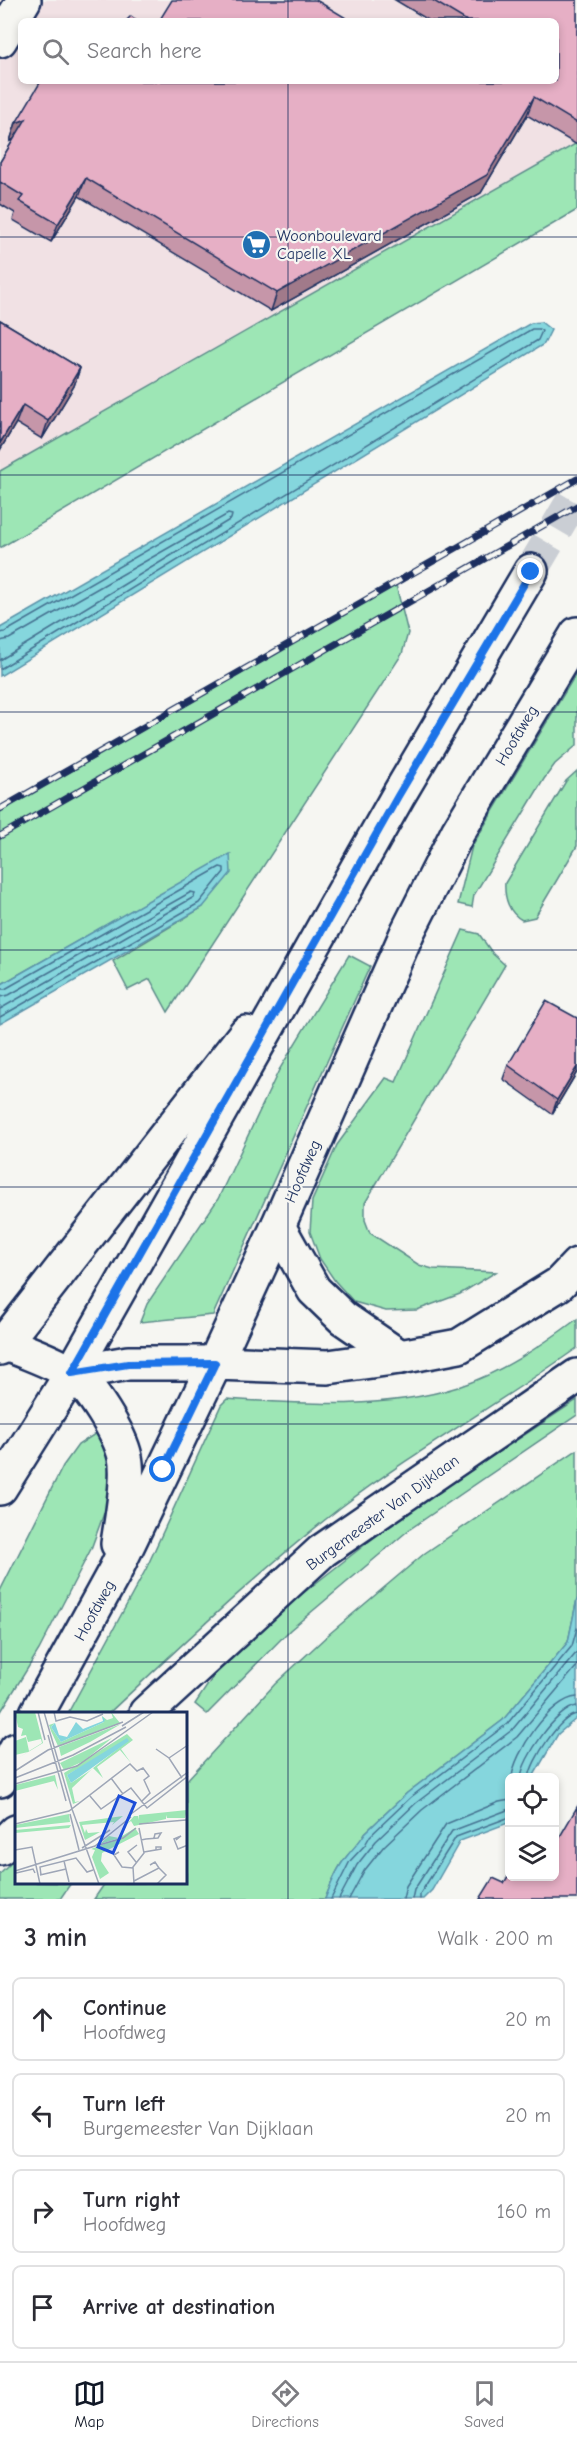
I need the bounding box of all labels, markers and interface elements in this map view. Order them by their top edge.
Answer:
search box [18,18,559,84]
icon: search [39,35,72,68]
text: Search here [87,38,202,64]
place label: Woonboulevard Capelle XL [277,227,382,263]
supermarket icon: Woonboulevard Capelle XL [240,228,272,260]
route end [517,558,543,584]
street label: Hoofdweg [492,702,542,769]
street label: Hoofdweg [281,1137,325,1206]
street label: Burgemeester Van Dijklaan [303,1451,462,1574]
route start [149,1456,175,1482]
street label: Hoofdweg [71,1577,119,1644]
inset map [15,1712,188,1884]
map controls [505,1773,559,1881]
button: locate [505,1773,559,1827]
button: layers [505,1827,559,1881]
text: 3 min [24,1923,87,1953]
text: Walk · 200 m [438,1927,553,1950]
text: Continue [83,1995,166,2021]
icon: ahead [26,2003,59,2036]
text: 20 m [505,2008,551,2031]
text: Hoofdweg [83,2021,166,2044]
text: Turn left [83,2091,165,2117]
icon: left [26,2099,59,2132]
text: 20 m [505,2104,551,2127]
text: Burgemeester Van Dijklaan [83,2117,314,2140]
text: Turn right [83,2187,180,2213]
icon: right [26,2195,59,2228]
text: 160 m [497,2200,551,2223]
text: Hoofdweg [83,2213,166,2236]
icon: arrive [26,2291,59,2324]
text: Arrive at destination [83,2294,275,2320]
tab: Map [73,2377,106,2431]
tab: Directions [251,2377,319,2431]
tab: Saved [464,2377,504,2431]

